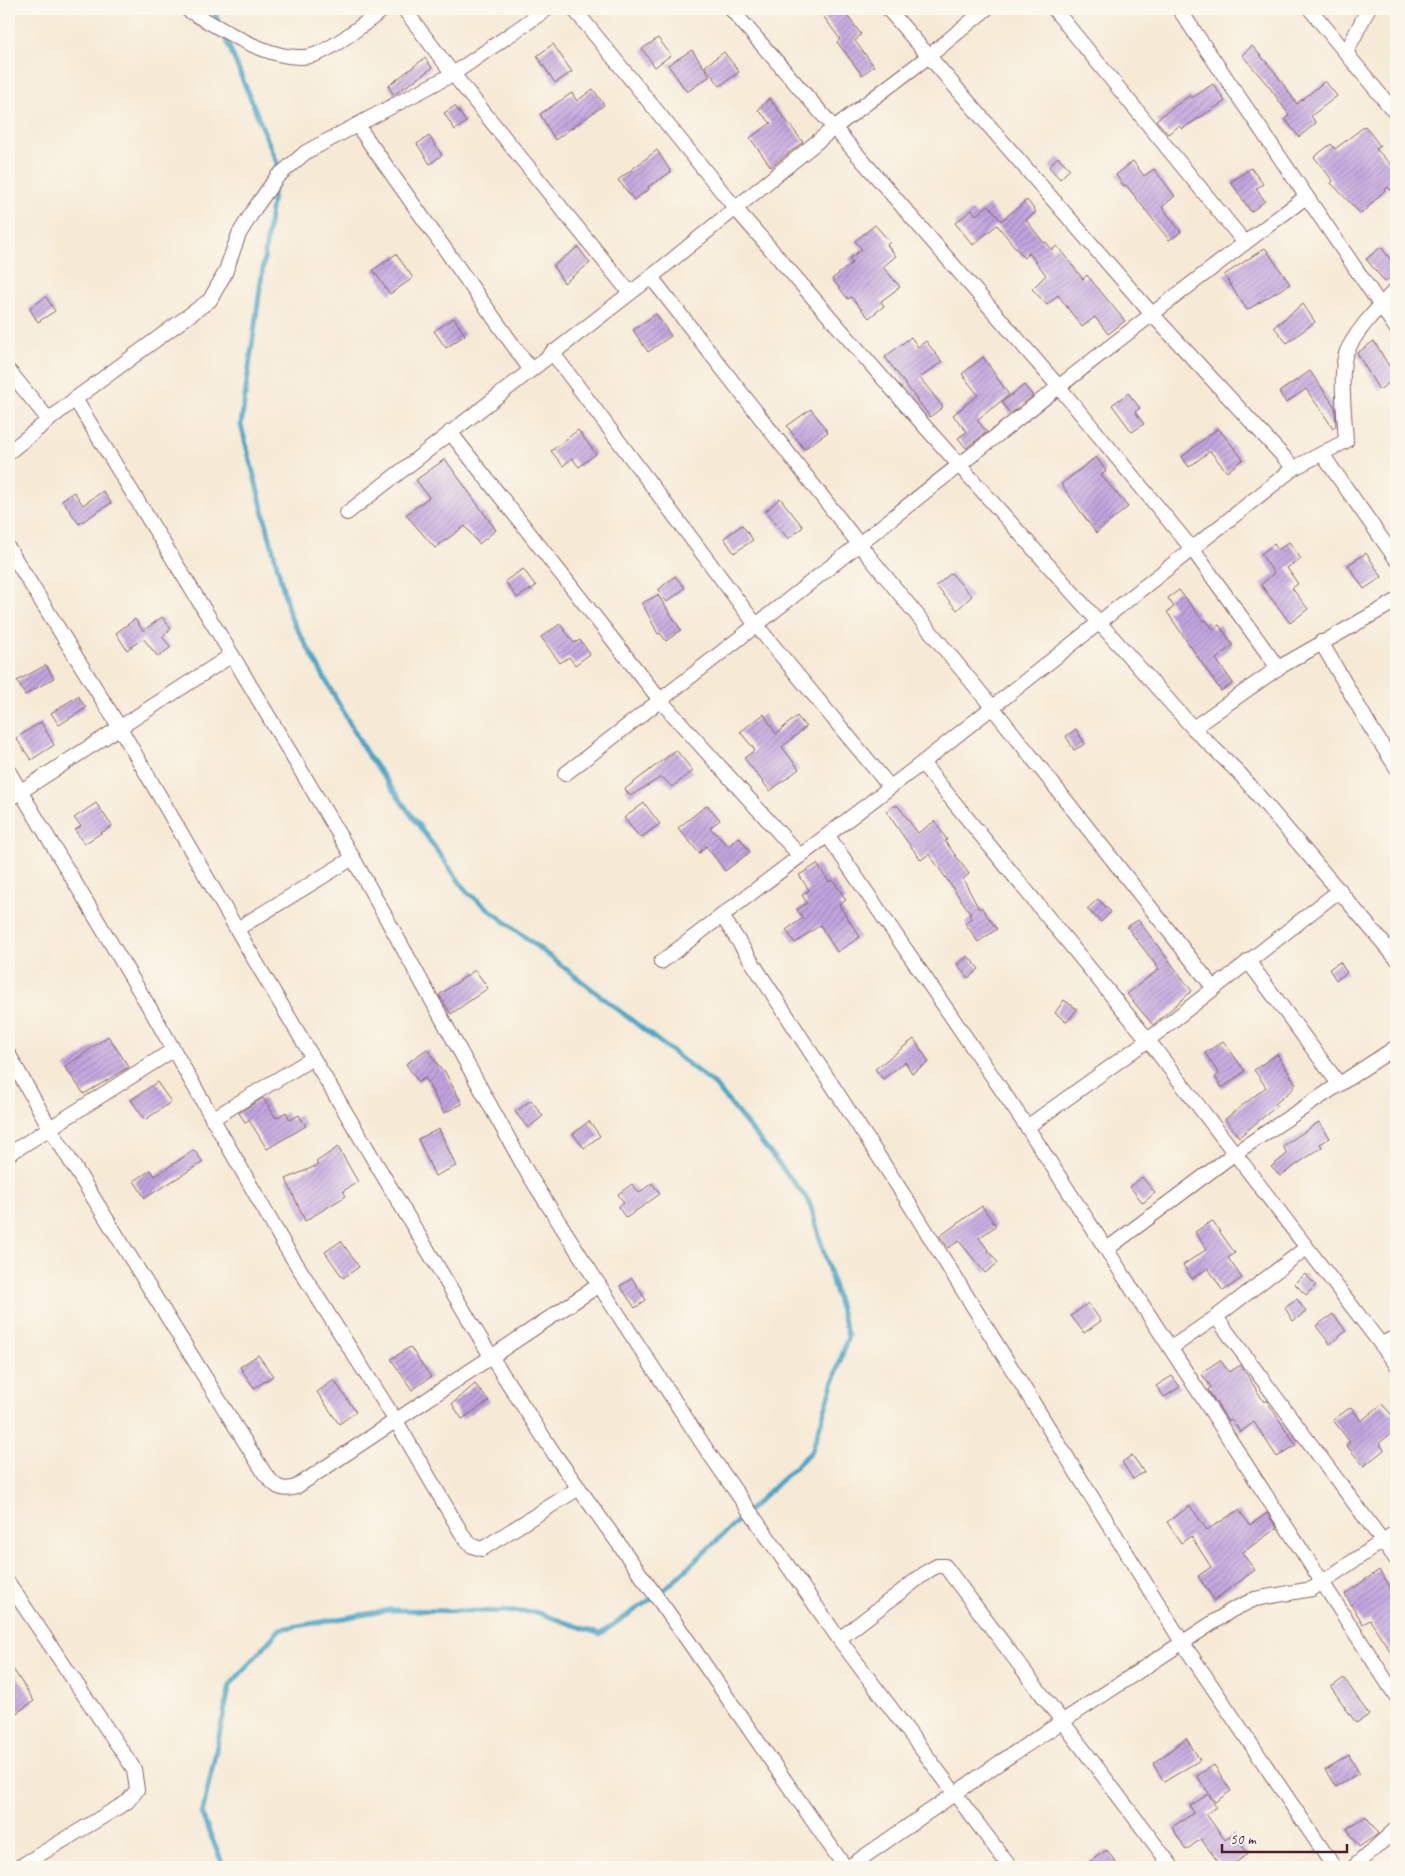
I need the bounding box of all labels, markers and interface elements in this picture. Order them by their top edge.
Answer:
scale bar [1222,1821,1348,1853]
text: 50 m [1230,1830,1257,1849]

